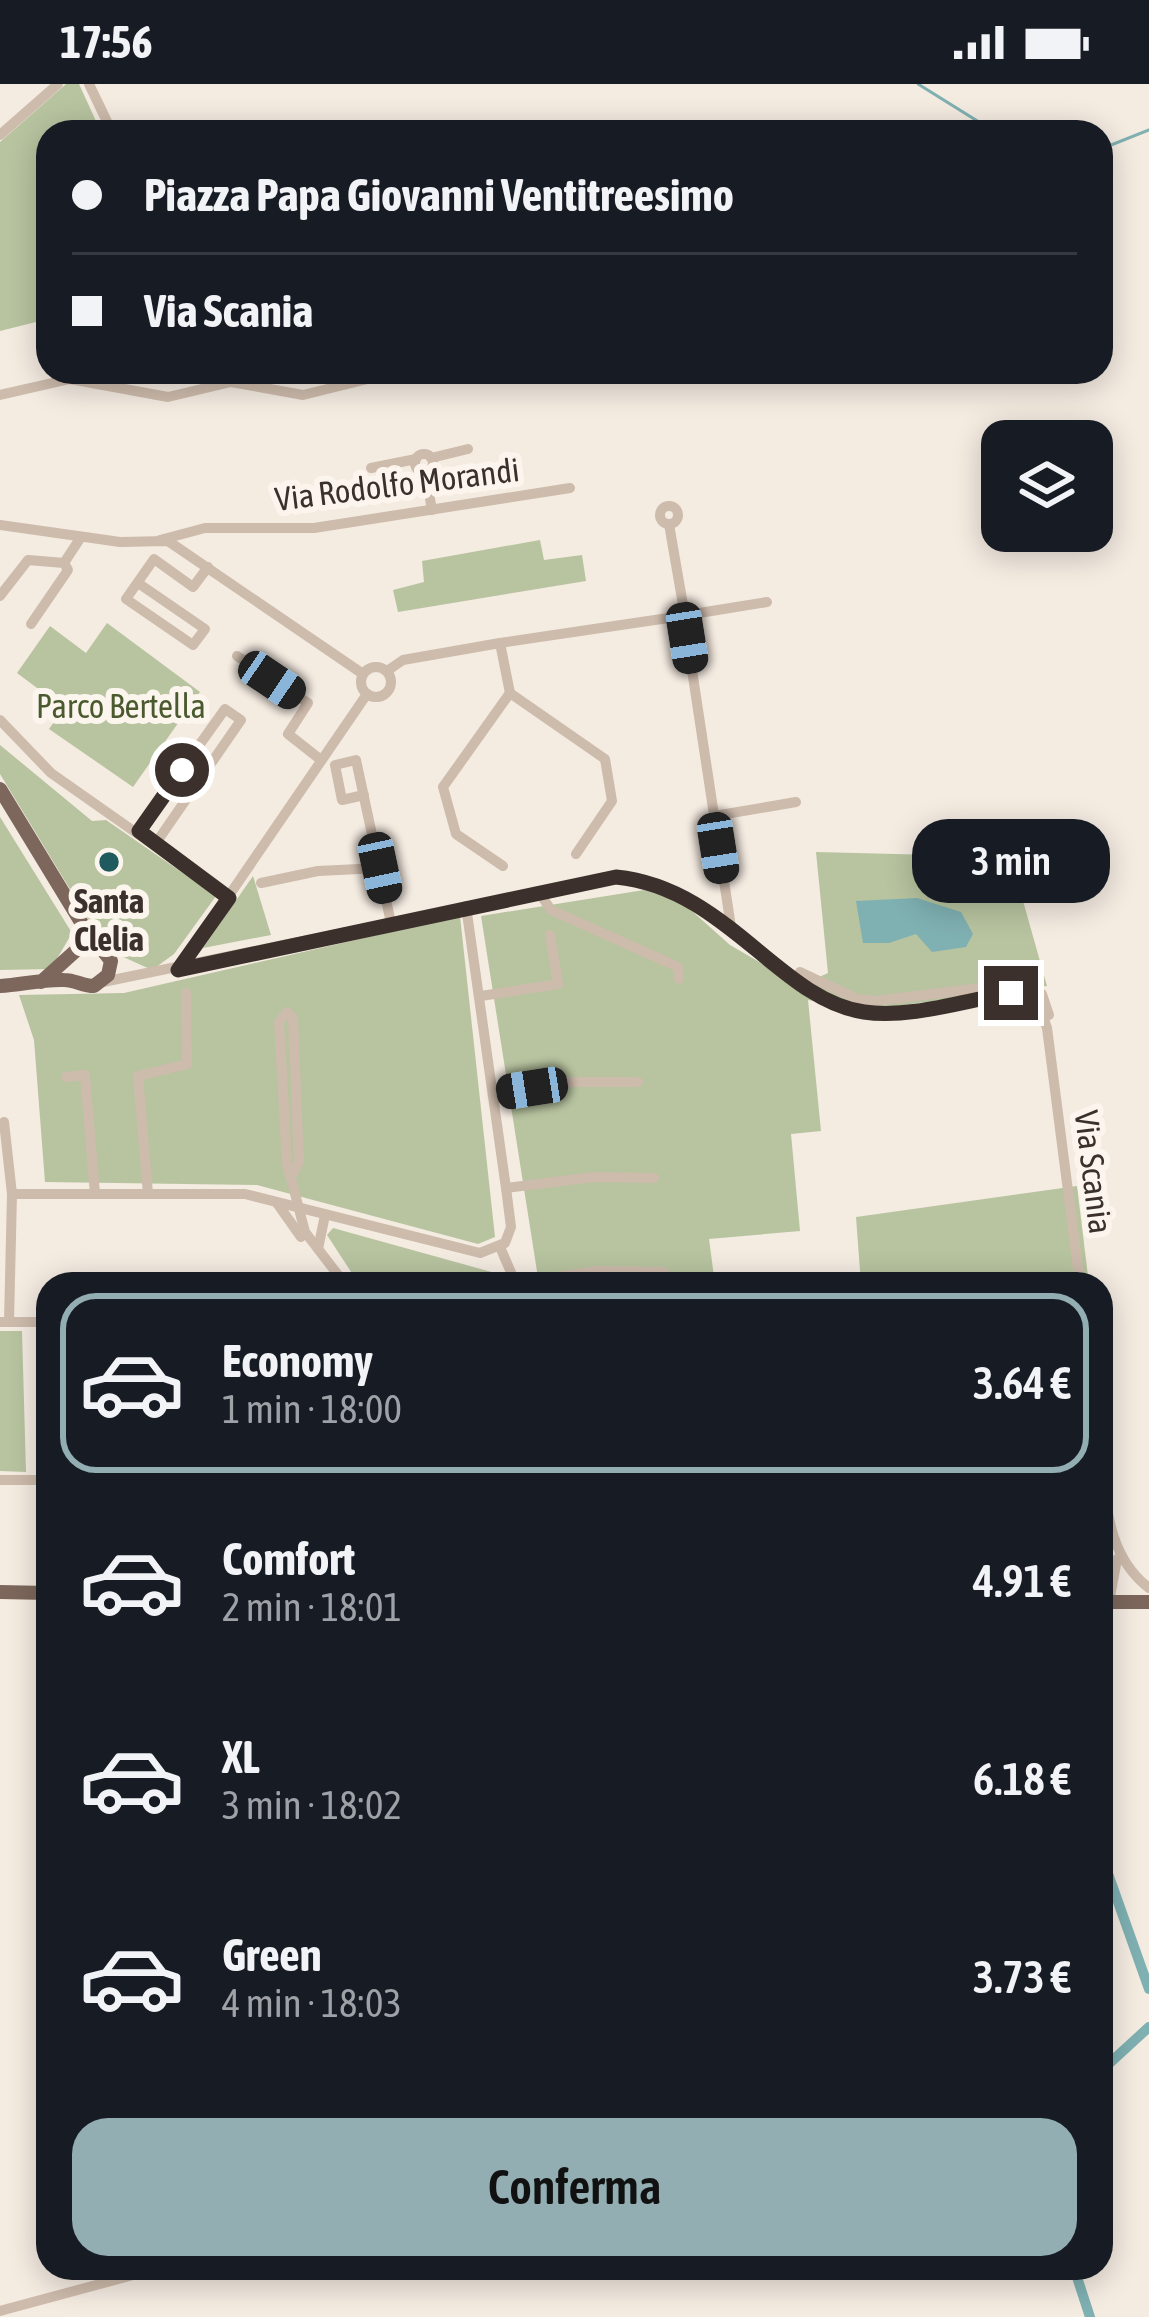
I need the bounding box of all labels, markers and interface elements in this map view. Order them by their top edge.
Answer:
text: 17:56 [60,16,153,68]
text: Piazza Papa Giovanni Ventitreesimo [144,169,734,221]
text: Via Scania [144,285,313,337]
map controls [981,420,1113,552]
button: layers [981,420,1113,552]
street label: Via Rodolfo Morandi [273,450,521,518]
car [664,600,710,676]
car [232,645,312,715]
park label: Parco Bertella [36,687,206,725]
route start [155,743,209,797]
car [695,810,741,886]
callout: 3 min [912,819,1110,903]
car [355,829,405,907]
text: 3 min [971,839,1051,883]
marker: Santa Clelia [96,849,122,875]
place label: Santa Clelia [74,882,144,958]
route end [984,966,1038,1020]
car [494,1065,570,1111]
street label: Via Scania [1068,1108,1120,1236]
icon: car [78,1329,186,1437]
text: Economy [222,1335,373,1387]
text: 3.64 € [973,1357,1071,1409]
text: 1 min · 18:00 [222,1387,402,1431]
icon: car [78,1527,186,1635]
text: Comfort [222,1533,355,1585]
text: 4.91 € [973,1555,1071,1607]
text: 2 min · 18:01 [222,1585,402,1629]
icon: car [78,1725,186,1833]
text: XL [222,1731,260,1783]
text: 6.18 € [973,1753,1071,1805]
text: 3 min · 18:02 [222,1783,402,1827]
icon: car [78,1923,186,2031]
text: Green [222,1929,322,1981]
text: 3.73 € [973,1951,1071,2003]
text: 4 min · 18:03 [222,1981,402,2025]
button: Conferma [72,2118,1077,2256]

